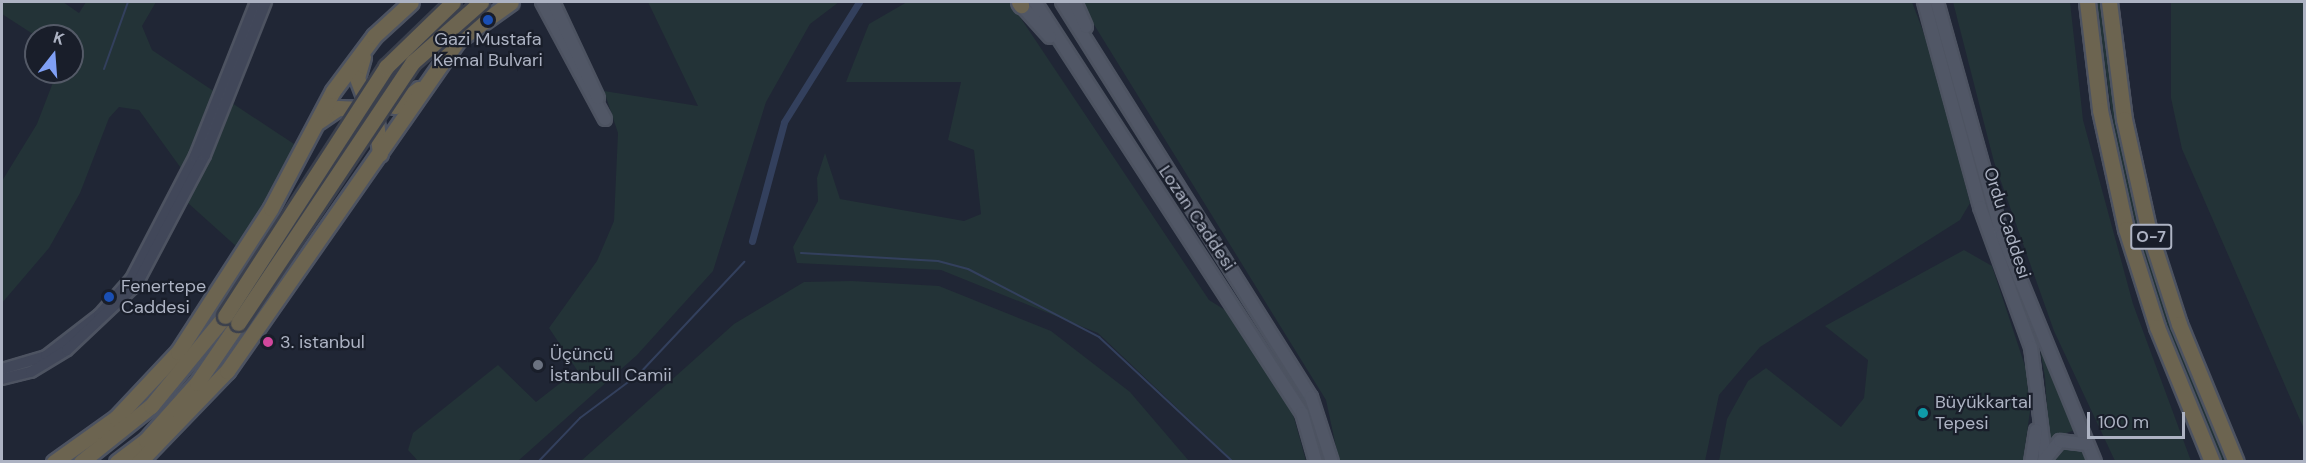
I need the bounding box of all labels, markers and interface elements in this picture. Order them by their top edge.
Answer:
marker: Gazi Mustafa Kemal Bulvari [481,13,495,27]
north arrow [24,24,84,84]
text: K [51,27,67,50]
place label: Gazi Mustafa Kemal Bulvari [433,29,543,72]
street label: Lozan Caddesi [1154,161,1240,275]
street label: Ordu Caddesi [1979,165,2035,281]
road number: O-7 [2130,224,2172,250]
place label: Fenertepe Caddesi [121,276,206,318]
marker: Fenertepe Caddesi [102,290,116,304]
place label: 3. istanbul [280,331,365,353]
marker: 3. istanbul [261,335,275,349]
place label: Üçüncü İstanbull Camii [550,344,672,386]
marker: Üçüncü İstanbull Camii [531,358,545,372]
place label: Büyükkartal Tepesi [1935,392,2032,434]
scale bar [2090,400,2188,438]
marker: Büyükkartal Tepesi [1916,406,1930,420]
text: 100 m [2098,410,2149,434]

